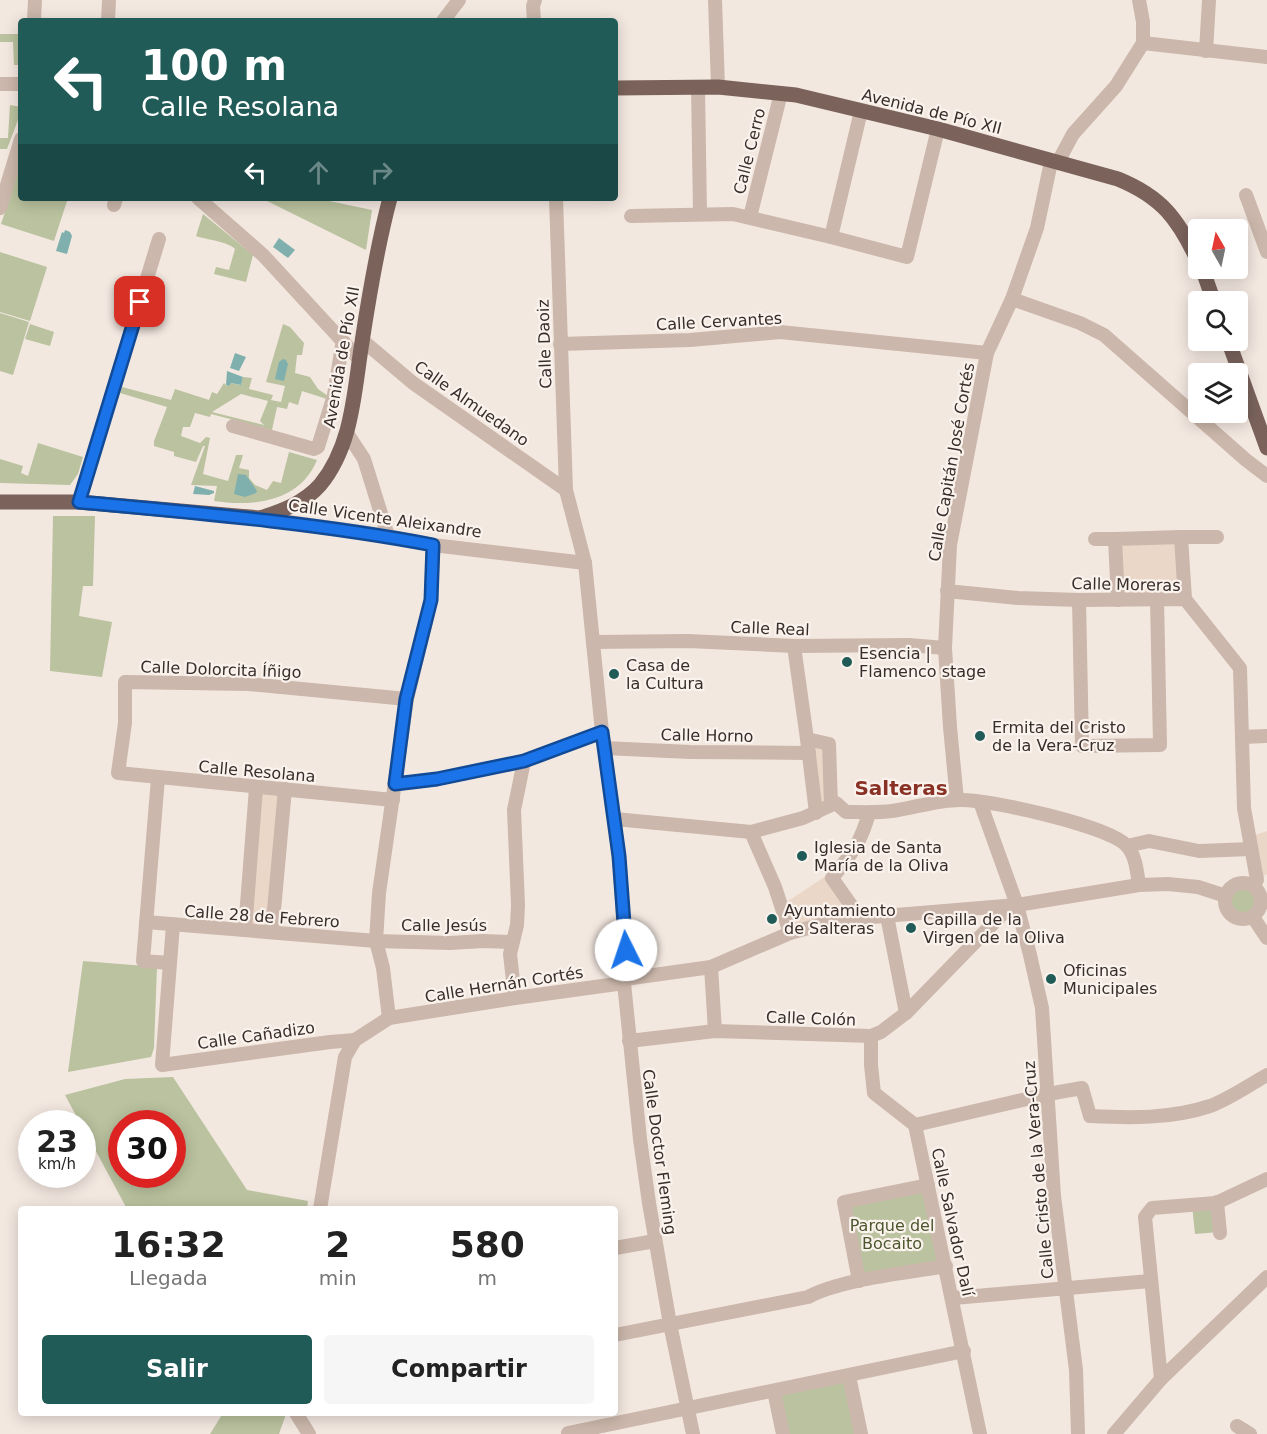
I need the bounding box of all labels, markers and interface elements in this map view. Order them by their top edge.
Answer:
text: 100 m [141,41,287,90]
icon: left [42,42,120,120]
street label: Avenida de Pío XII [860,85,1004,138]
text: Calle Resolana [141,91,339,122]
street label: Calle Cerro [730,106,769,196]
icon: left [239,156,272,189]
icon: ahead [302,156,335,189]
icon: right [365,156,398,189]
north arrow [1188,219,1248,279]
map controls [1188,219,1248,423]
pin [114,276,165,327]
icon: arrive [123,285,156,318]
street label: Avenida de Pío XII [320,285,363,429]
button: search [1188,291,1248,351]
street label: Calle Daoiz [533,299,556,389]
street label: Calle Cervantes [655,309,783,334]
street label: Calle Almuedano [411,357,533,450]
street label: Calle Capitán José Cortés [925,361,978,563]
button: layers [1188,363,1248,423]
street label: Calle Vicente Aleixandre [287,496,483,541]
street label: Calle Moreras [1071,574,1181,595]
street label: Calle Real [730,618,810,639]
place label: Esencia | Flamenco stage [859,644,986,681]
marker: Esencia | Flamenco stage [840,655,854,669]
place label: Casa de la Cultura [626,656,704,693]
street label: Calle Dolorcita Íñigo [140,657,302,682]
marker: Casa de la Cultura [607,667,621,681]
place label: Ermita del Cristo de la Vera-Cruz [992,718,1126,755]
street label: Calle Horno [660,725,754,746]
marker: Ermita del Cristo de la Vera-Cruz [973,729,987,743]
street label: Calle Resolana [198,757,316,786]
district label: Salteras [854,776,948,800]
place label: Iglesia de Santa María de la Oliva [814,838,949,875]
marker: Iglesia de Santa María de la Oliva [795,849,809,863]
place label: Ayuntamiento de Salteras [784,901,896,938]
street label: Calle 28 de Febrero [184,902,340,931]
place label: Capilla de la Virgen de la Oliva [923,910,1065,947]
marker: Ayuntamiento de Salteras [765,912,779,926]
street label: Calle Jesús [401,916,487,935]
position arrow [594,918,658,982]
marker: Capilla de la Virgen de la Oliva [904,921,918,935]
place label: Oficinas Municipales [1063,961,1157,998]
street label: Calle Hernán Cortés [424,963,585,1006]
marker: Oficinas Municipales [1044,972,1058,986]
street label: Calle Colón [766,1007,856,1030]
street label: Calle Cañadizo [196,1018,316,1053]
street label: Calle Cristo de la Vera-Cruz [1019,1060,1058,1280]
street label: Calle Doctor Fleming [638,1068,681,1236]
speed limit sign: 30 [108,1110,186,1188]
text: 23 [36,1124,78,1159]
street label: Calle Salvador Dalí [928,1146,978,1299]
text: km/h [38,1155,76,1173]
park label: Parque del Bocaito [850,1216,934,1253]
text: 16:32 [111,1224,226,1265]
text: 2 [325,1224,350,1265]
text: 580 [450,1224,525,1265]
text: Llegada [129,1266,208,1290]
text: min [319,1266,357,1290]
text: m [478,1266,497,1290]
button: Salir [42,1335,312,1404]
button: Compartir [324,1335,594,1404]

